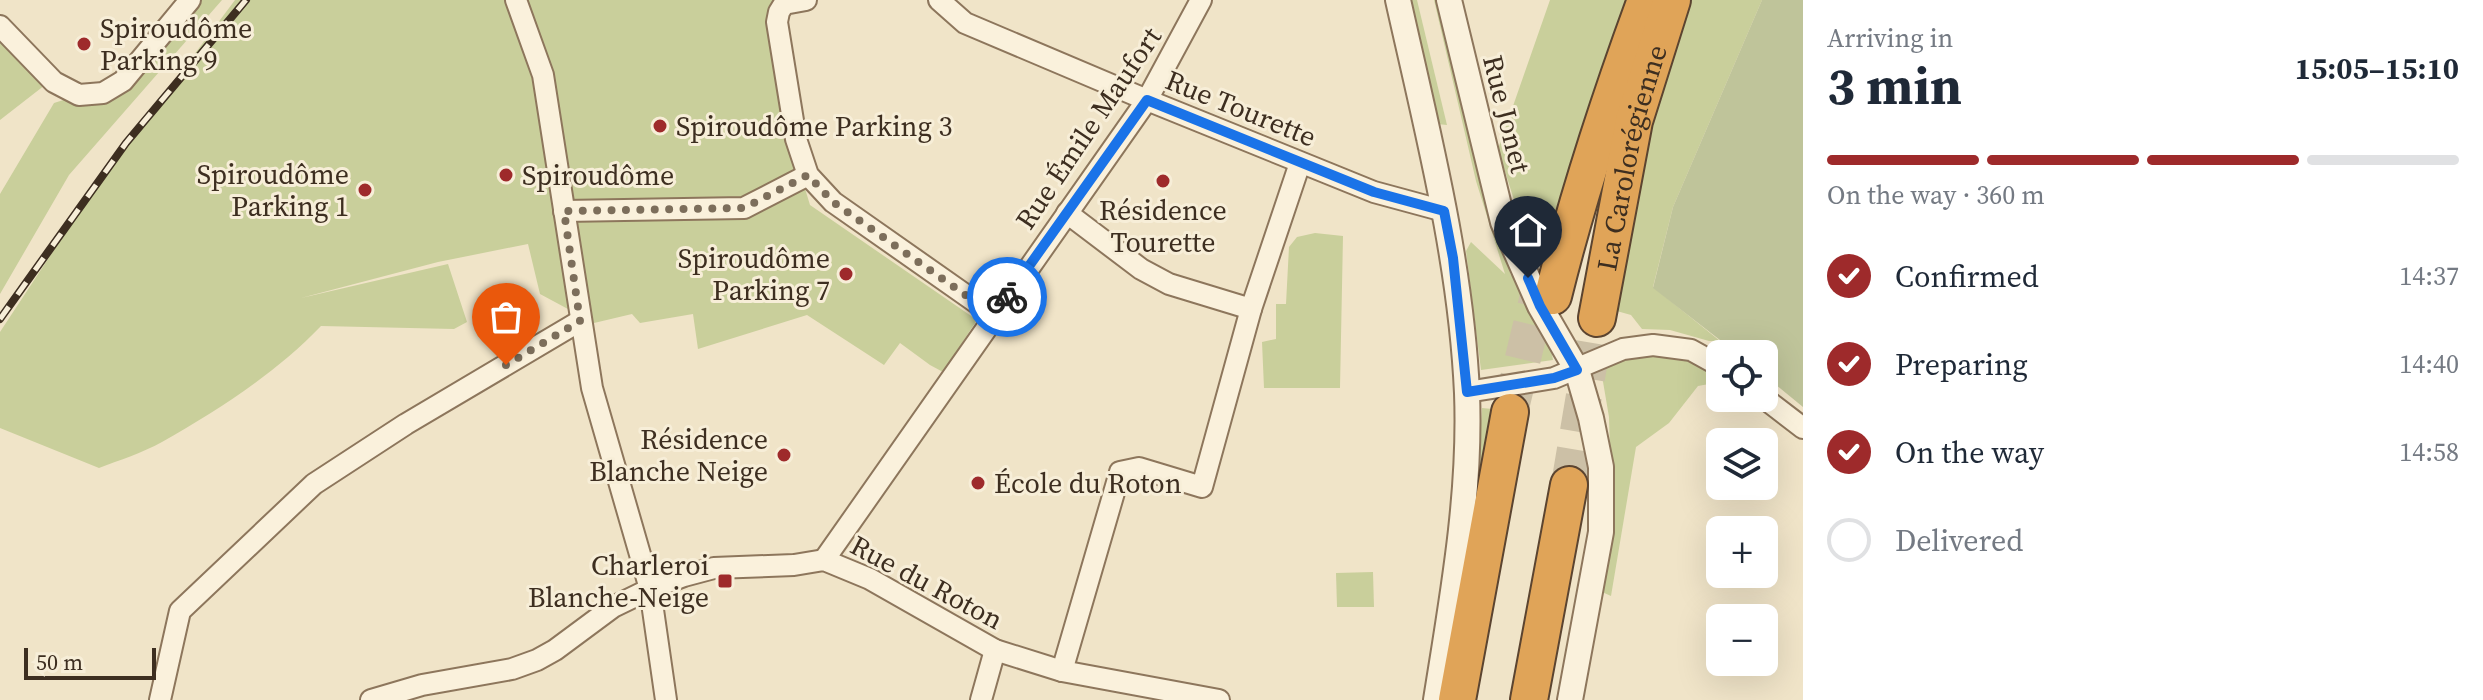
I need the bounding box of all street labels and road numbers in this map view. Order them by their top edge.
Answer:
street label: Rue Émile Maufort [1006,19,1170,236]
street label: La Carolorégienne [1587,40,1676,274]
street label: Rue Jonet [1474,51,1540,178]
street label: Rue Tourette [1160,61,1322,155]
street label: Rue du Roton [844,526,1010,638]

